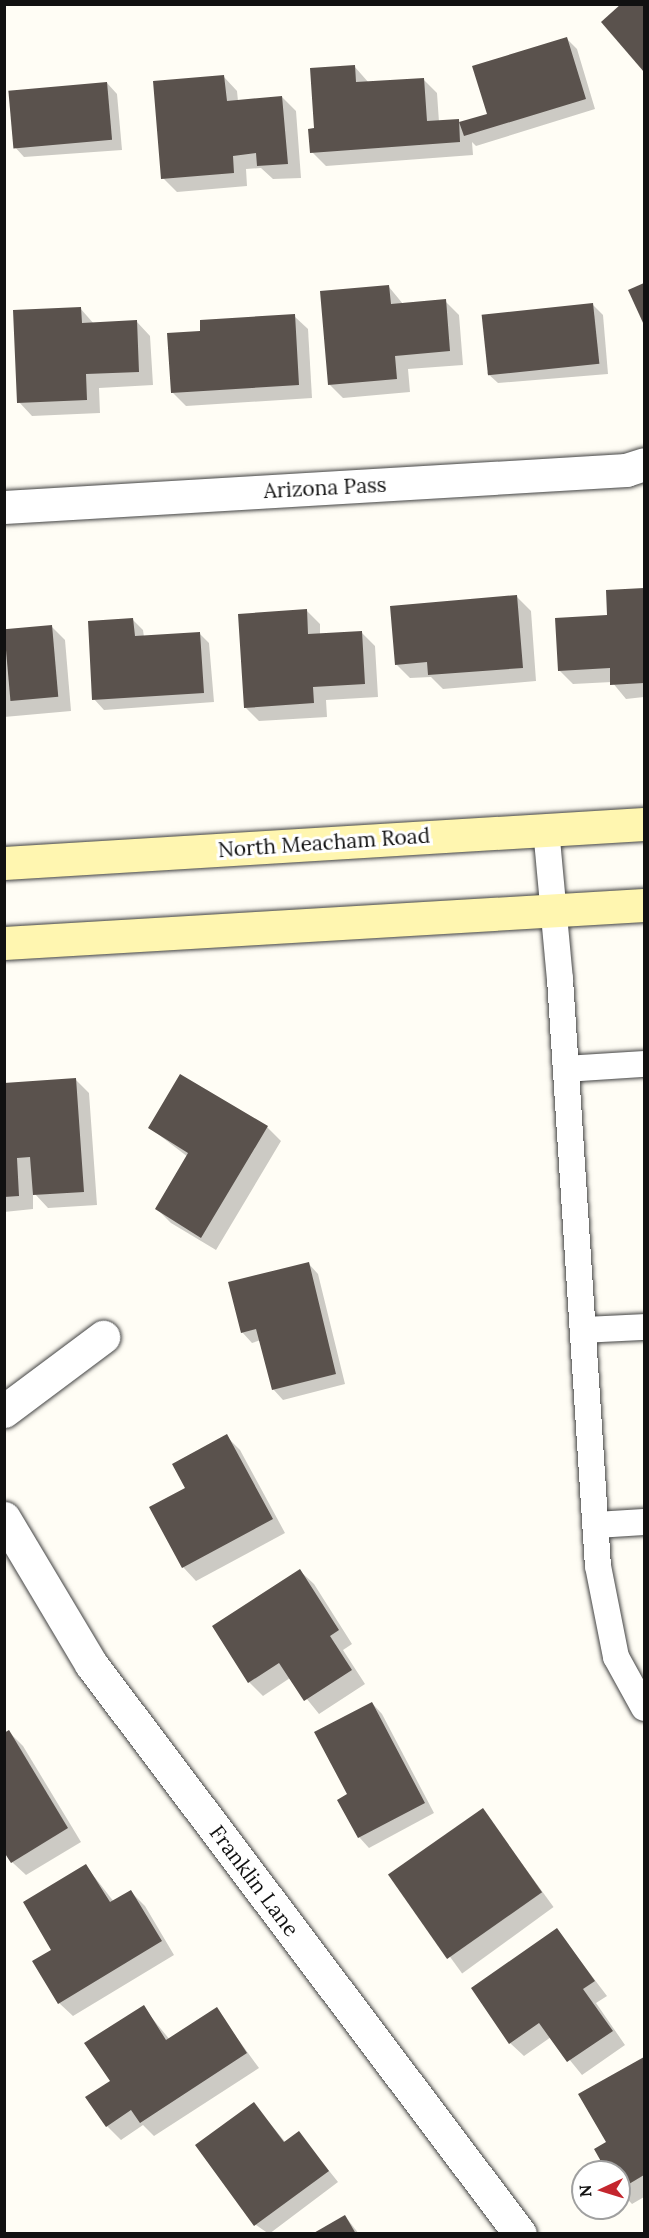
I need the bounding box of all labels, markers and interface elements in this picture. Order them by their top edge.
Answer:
street label: Arizona Pass [263,472,387,504]
street label: North Meacham Road [217,823,431,863]
street label: Franklin Lane [204,1820,304,1942]
north arrow [571,2160,631,2220]
text: N [575,2184,595,2198]

